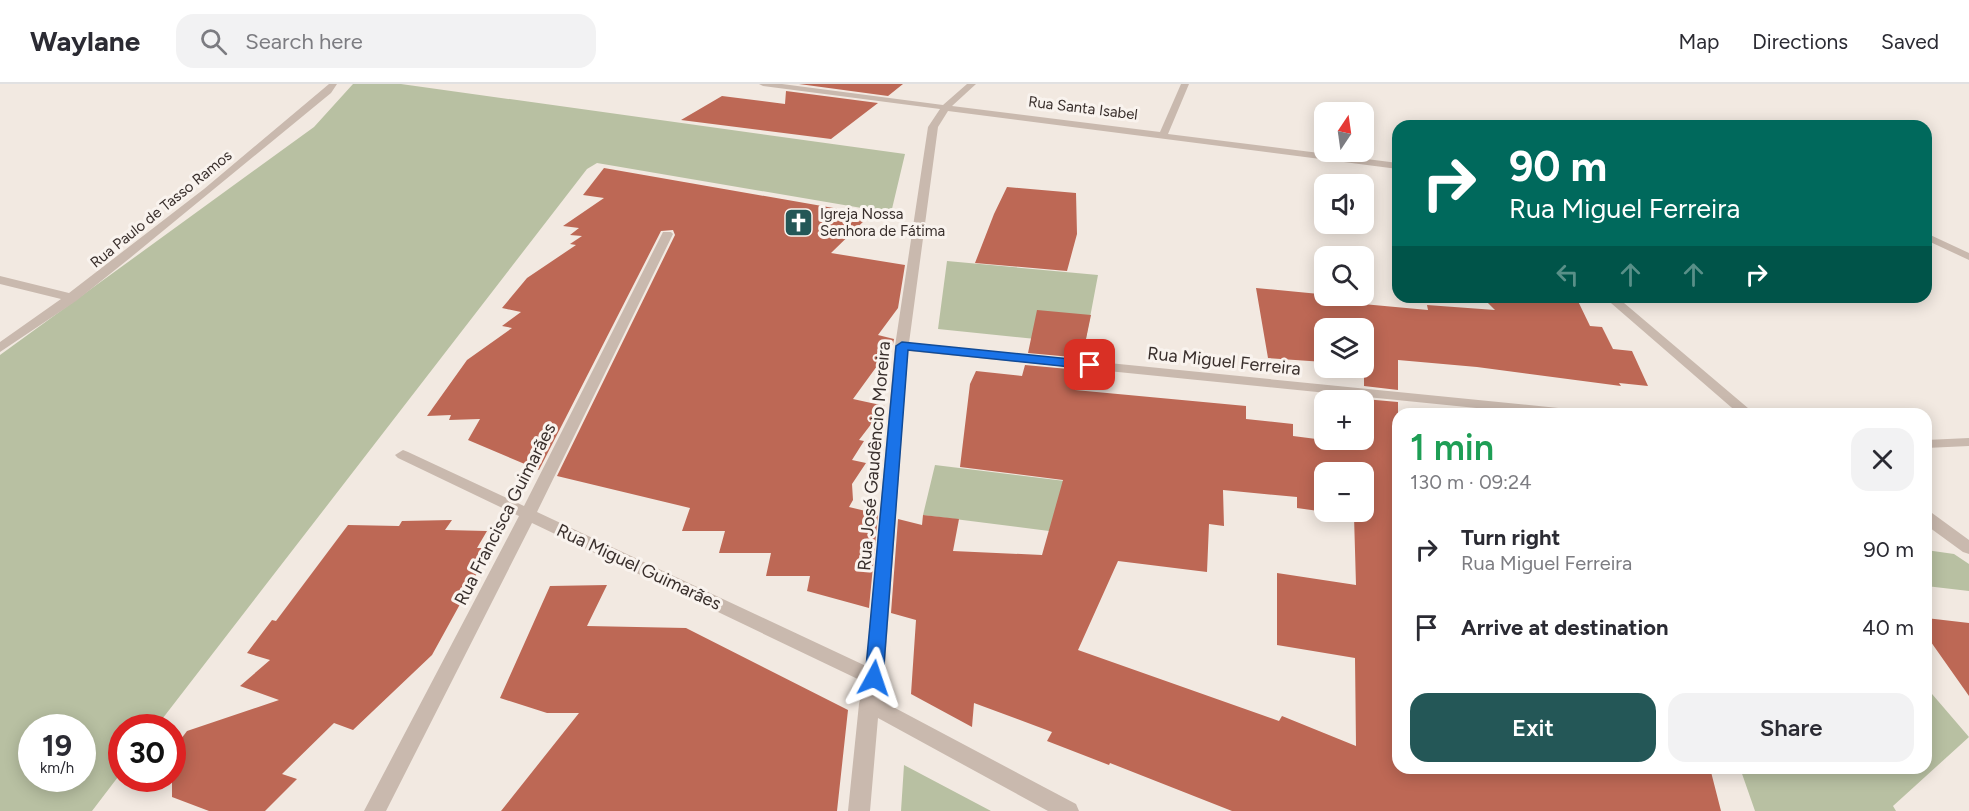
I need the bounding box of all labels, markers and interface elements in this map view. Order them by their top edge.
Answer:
search box [176,14,596,68]
text: Waylane [30,24,140,58]
icon: search [197,25,230,58]
text: Search here [245,28,363,55]
text: Map [1678,29,1719,54]
text: Directions [1752,29,1848,54]
text: Saved [1881,29,1939,54]
street label: Rua Santa Isabel [1027,92,1139,124]
north arrow [1314,102,1374,162]
map controls [1314,102,1374,522]
text: 90 m [1509,141,1607,192]
icon: right [1410,144,1488,222]
street label: Rua Paulo de Tasso Ramos [87,146,235,272]
button: sound [1314,174,1374,234]
text: Rua Miguel Ferreira [1509,192,1740,225]
place label: Igreja Nossa Senhora de Fátima [820,205,945,240]
church icon: Igreja Nossa Senhora de Fátima [783,207,815,239]
button: search [1314,246,1374,306]
icon: left [1551,258,1584,291]
icon: ahead [1614,258,1647,291]
icon: ahead [1677,258,1710,291]
icon: right [1740,258,1773,291]
button: layers [1314,318,1374,378]
pin [1064,339,1115,390]
street label: Rua José Gaudêncio Moreira [853,340,895,572]
street label: Rua Miguel Ferreira [1146,342,1302,380]
icon: arrive [1073,348,1106,381]
button: + [1314,390,1374,450]
street label: Rua Francisca Guimarães [449,419,561,609]
text: 1 min [1410,426,1494,469]
button: close [1851,428,1914,491]
button: − [1314,462,1374,522]
text: 130 m · 09:24 [1410,470,1532,494]
street label: Rua Miguel Guimarães [553,519,725,615]
text: Turn right [1461,524,1560,551]
icon: right [1410,533,1443,566]
text: 90 m [1863,536,1914,563]
text: Rua Miguel Ferreira [1461,551,1632,575]
icon: arrive [1410,611,1443,644]
text: Arrive at destination [1461,614,1669,641]
text: 40 m [1862,614,1914,641]
position arrow [842,646,906,710]
button: Exit [1410,693,1656,762]
button: Share [1668,693,1914,762]
speed limit sign: 30 [108,714,186,792]
text: 19 [42,727,72,764]
text: km/h [40,759,74,777]

